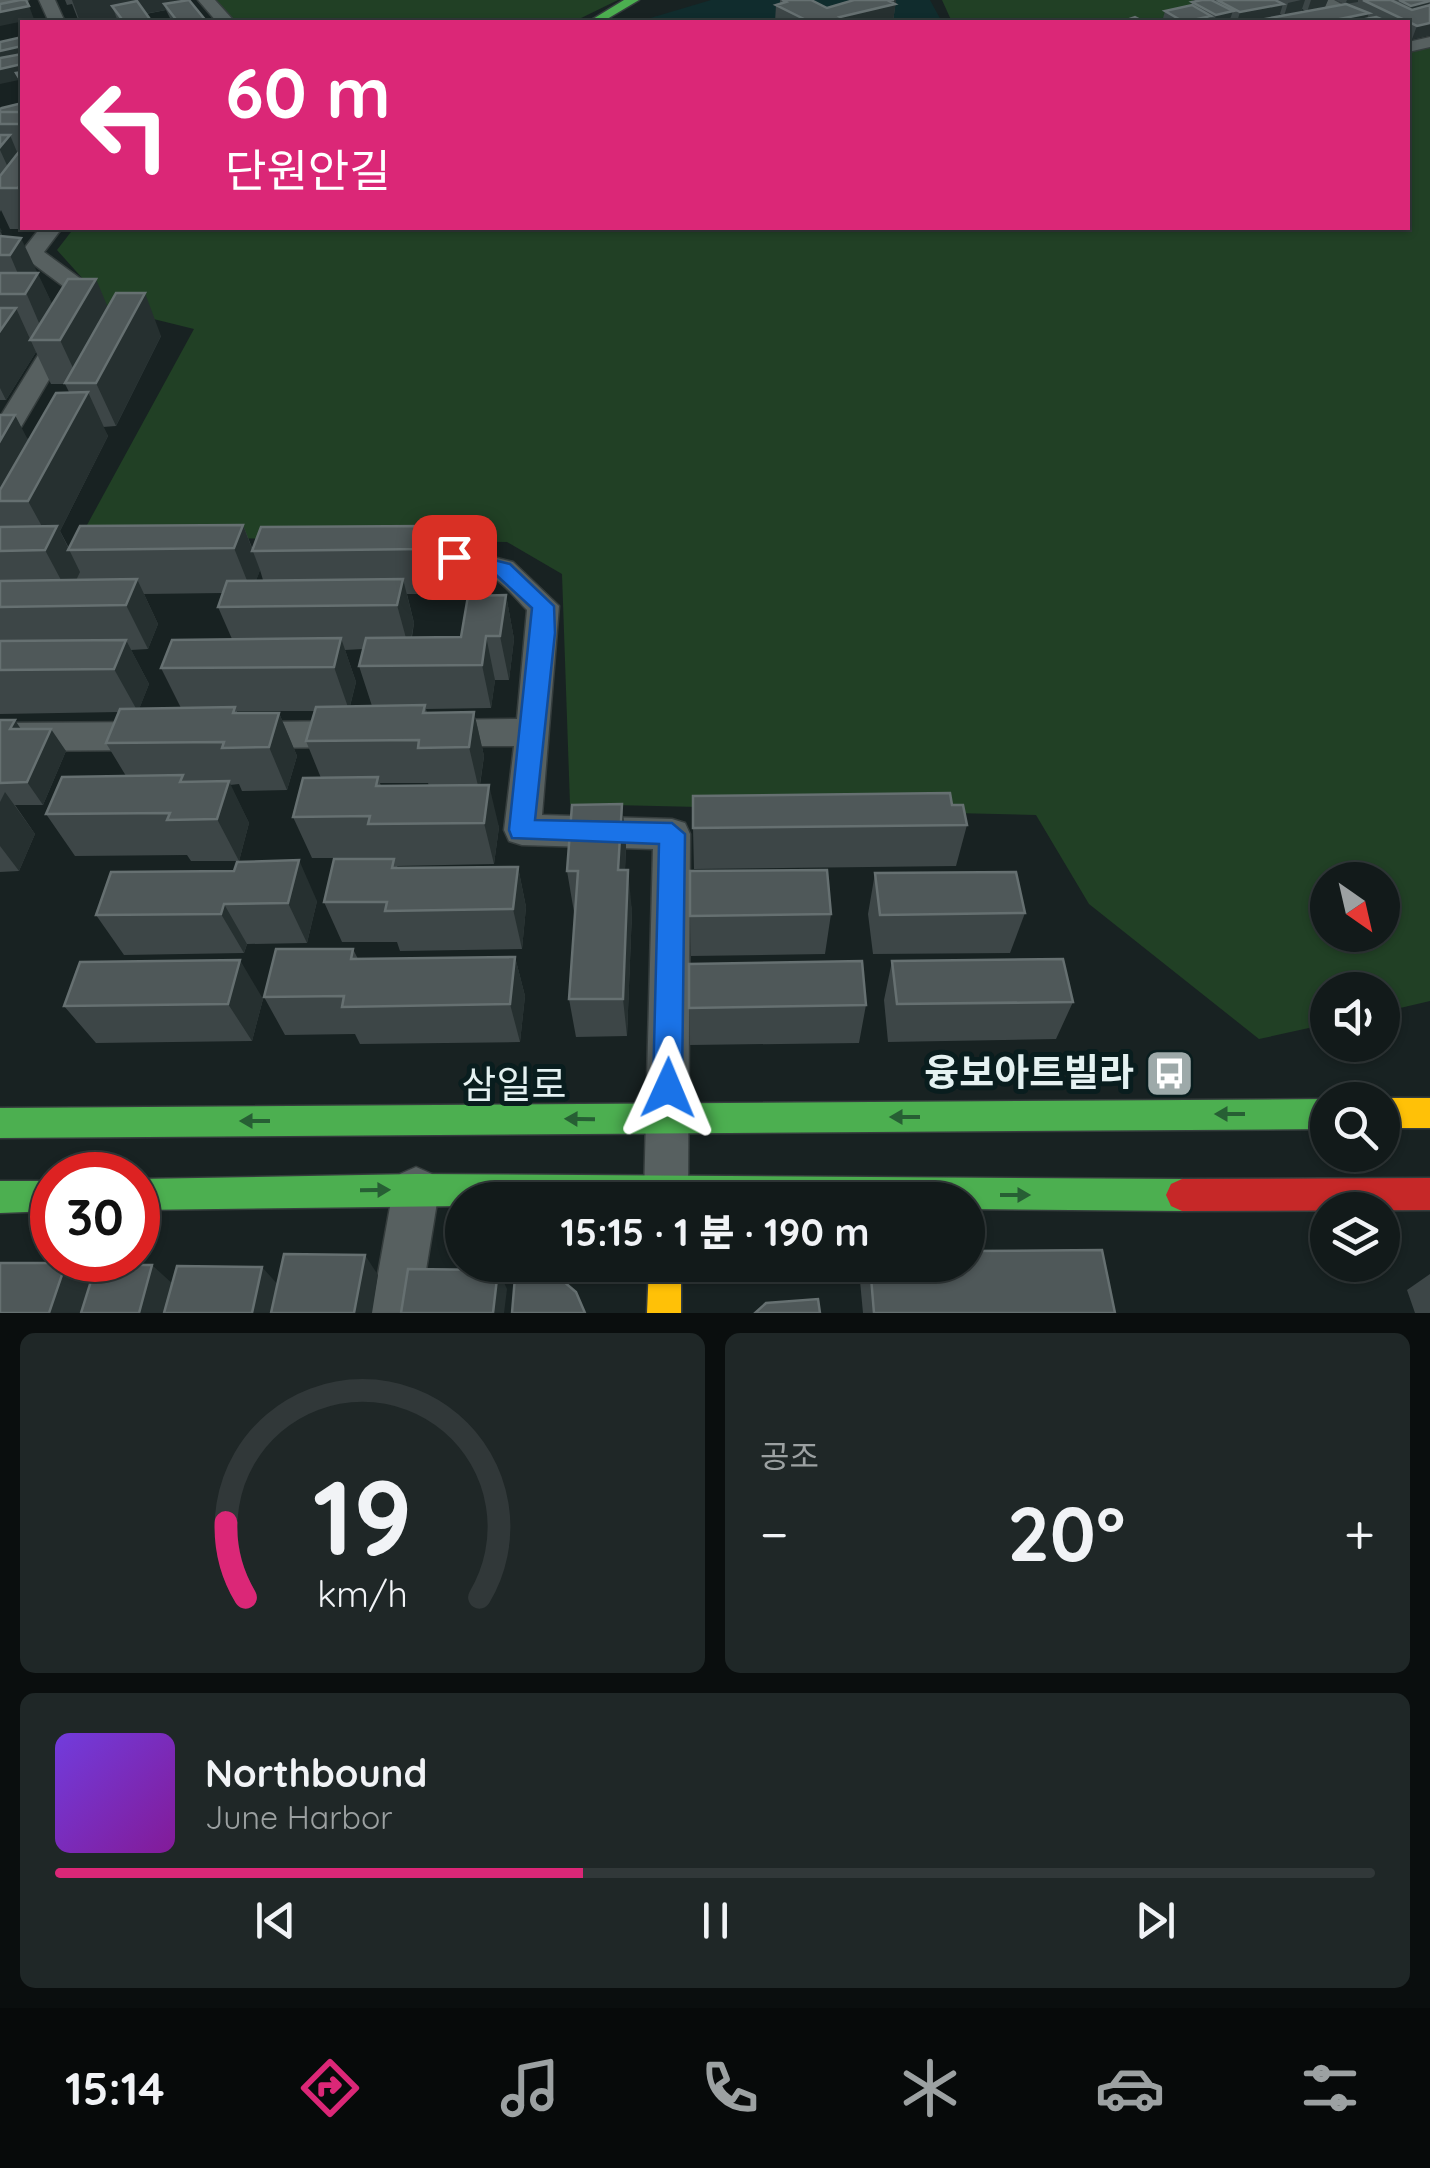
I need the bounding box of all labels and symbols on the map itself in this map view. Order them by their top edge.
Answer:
pin [412,515,497,600]
north arrow [1310,862,1400,952]
position arrow [616,1036,720,1140]
bus stop icon: 융보아트빌라 [1143,1047,1195,1099]
place label: 융보아트빌라 [924,1048,1134,1096]
street label: 삼일로 [462,1060,566,1108]
one-way arrow [1214,1107,1246,1123]
one-way arrow [889,1109,921,1125]
one-way arrow [564,1111,596,1127]
one-way arrow [239,1113,271,1129]
speed limit sign: 30 [30,1152,160,1282]
one-way arrow [359,1182,391,1198]
one-way arrow [999,1187,1031,1203]

